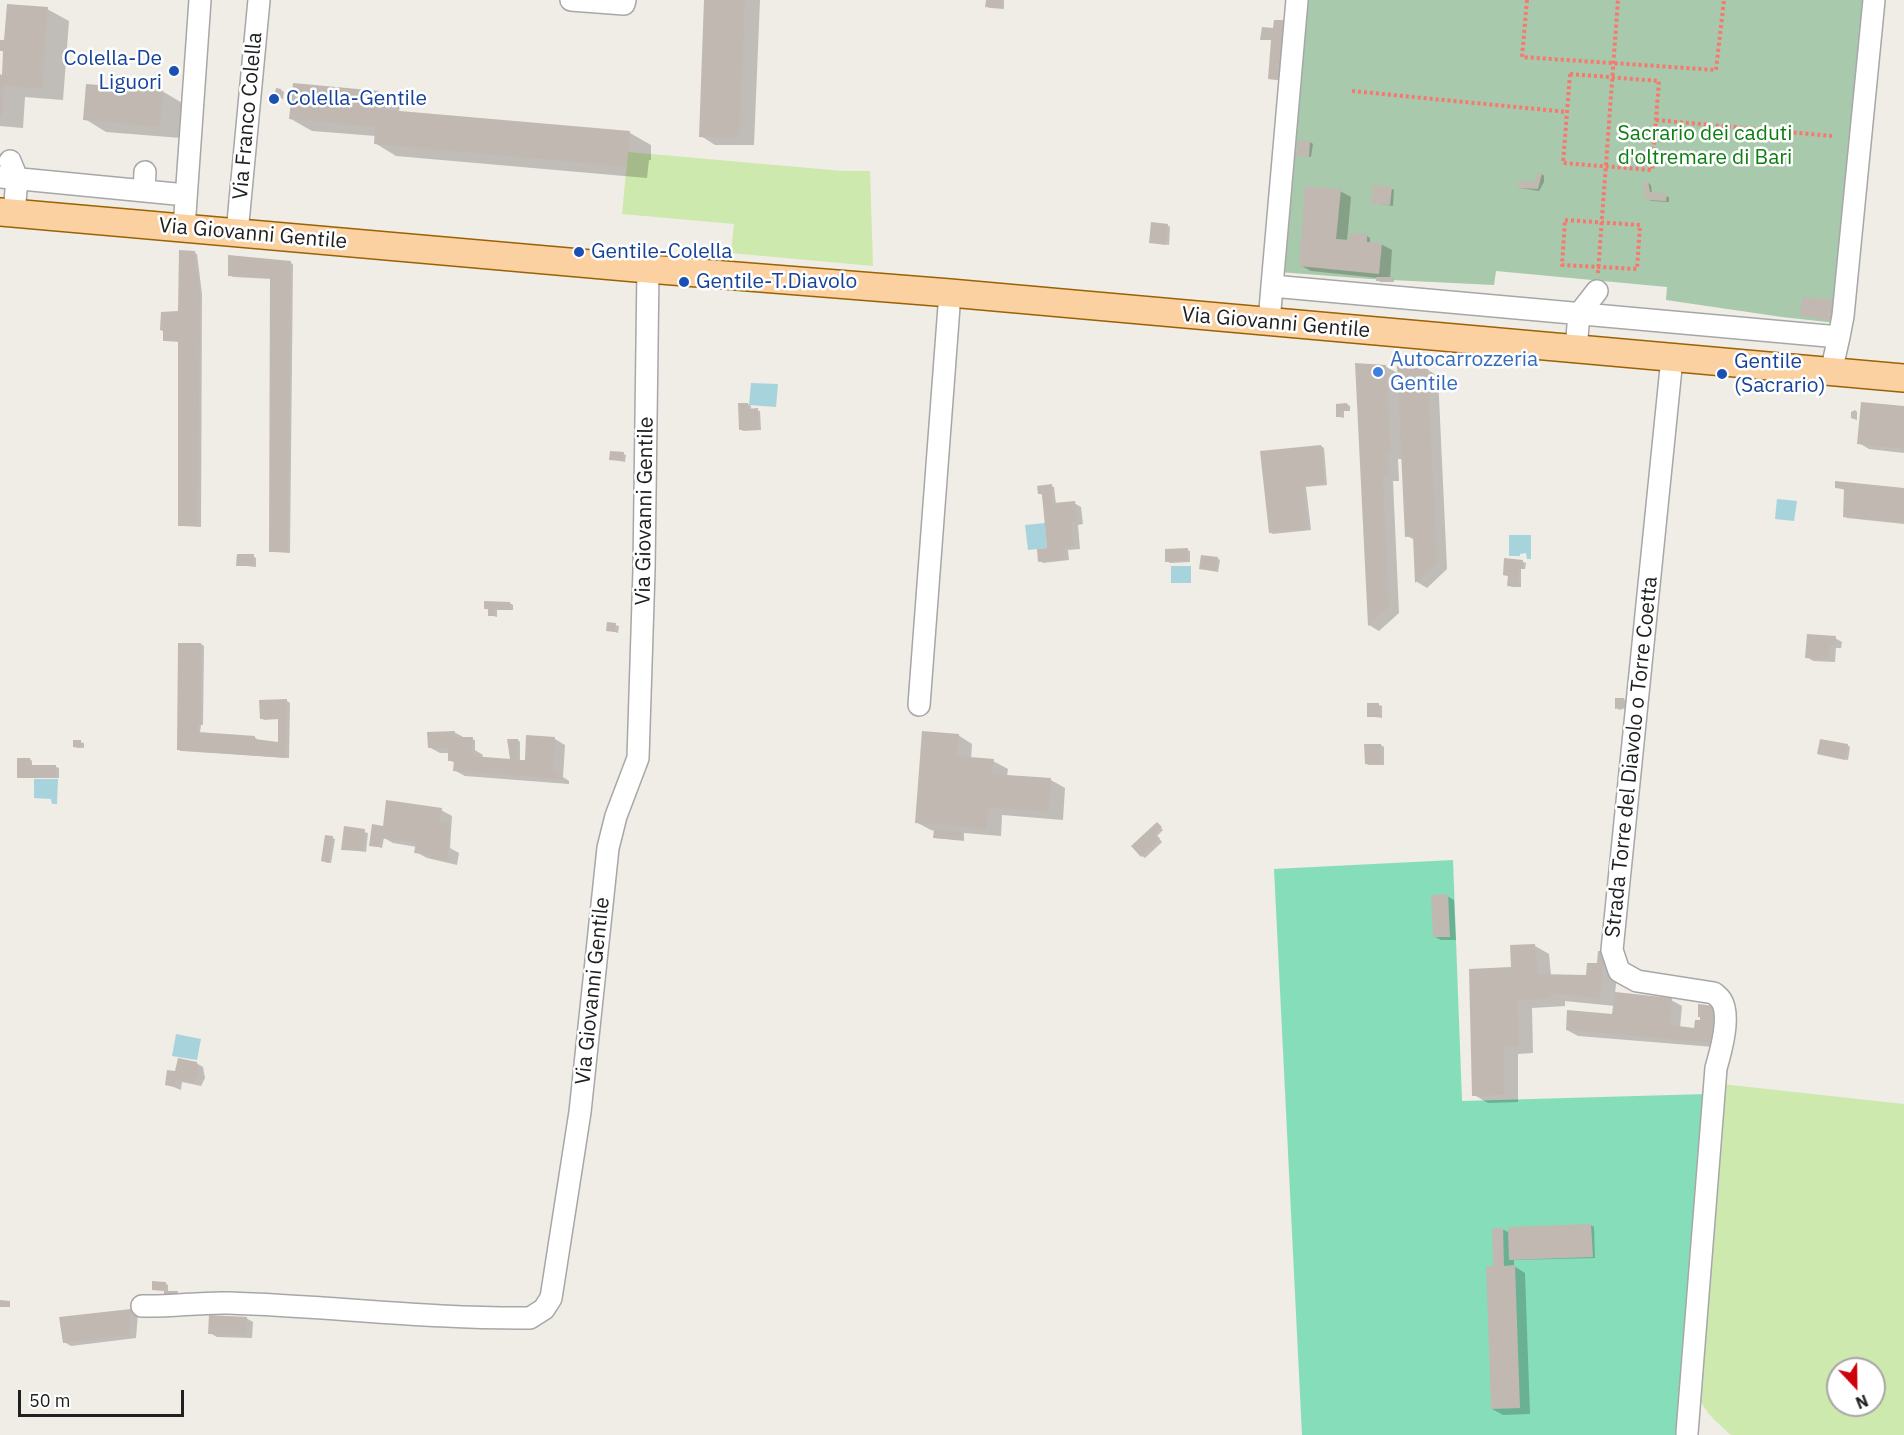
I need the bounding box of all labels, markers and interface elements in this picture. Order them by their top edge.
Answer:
street label: Via Franco Colella [228,31,268,201]
place label: Colella-De Liguori [64,46,162,96]
marker: Colella-De Liguori [167,64,181,78]
place label: Colella-Gentile [286,86,427,112]
marker: Colella-Gentile [267,92,281,106]
park label: Sacrario dei caduti d'oltremare di Bari [1618,121,1792,171]
street label: Via Giovanni Gentile [158,213,348,255]
place label: Gentile-Colella [591,239,732,265]
marker: Gentile-Colella [572,245,586,259]
place label: Gentile-T.Diavolo [696,269,857,295]
marker: Gentile-T.Diavolo [677,275,691,289]
street label: Via Giovanni Gentile [1181,302,1371,344]
place label: Autocarrozzeria Gentile [1390,347,1538,397]
place label: Gentile (Sacrario) [1734,349,1826,399]
marker: Autocarrozzeria Gentile [1371,365,1385,379]
marker: Gentile (Sacrario) [1715,367,1729,381]
street label: Via Giovanni Gentile [631,416,659,606]
street label: Strada Torre del Diavolo o Torre Coetta [1600,575,1664,939]
street label: Via Giovanni Gentile [571,896,615,1086]
north arrow [1826,1357,1886,1417]
scale bar [21,1378,188,1416]
text: 50 m [29,1389,71,1412]
text: N [1853,1390,1871,1413]

